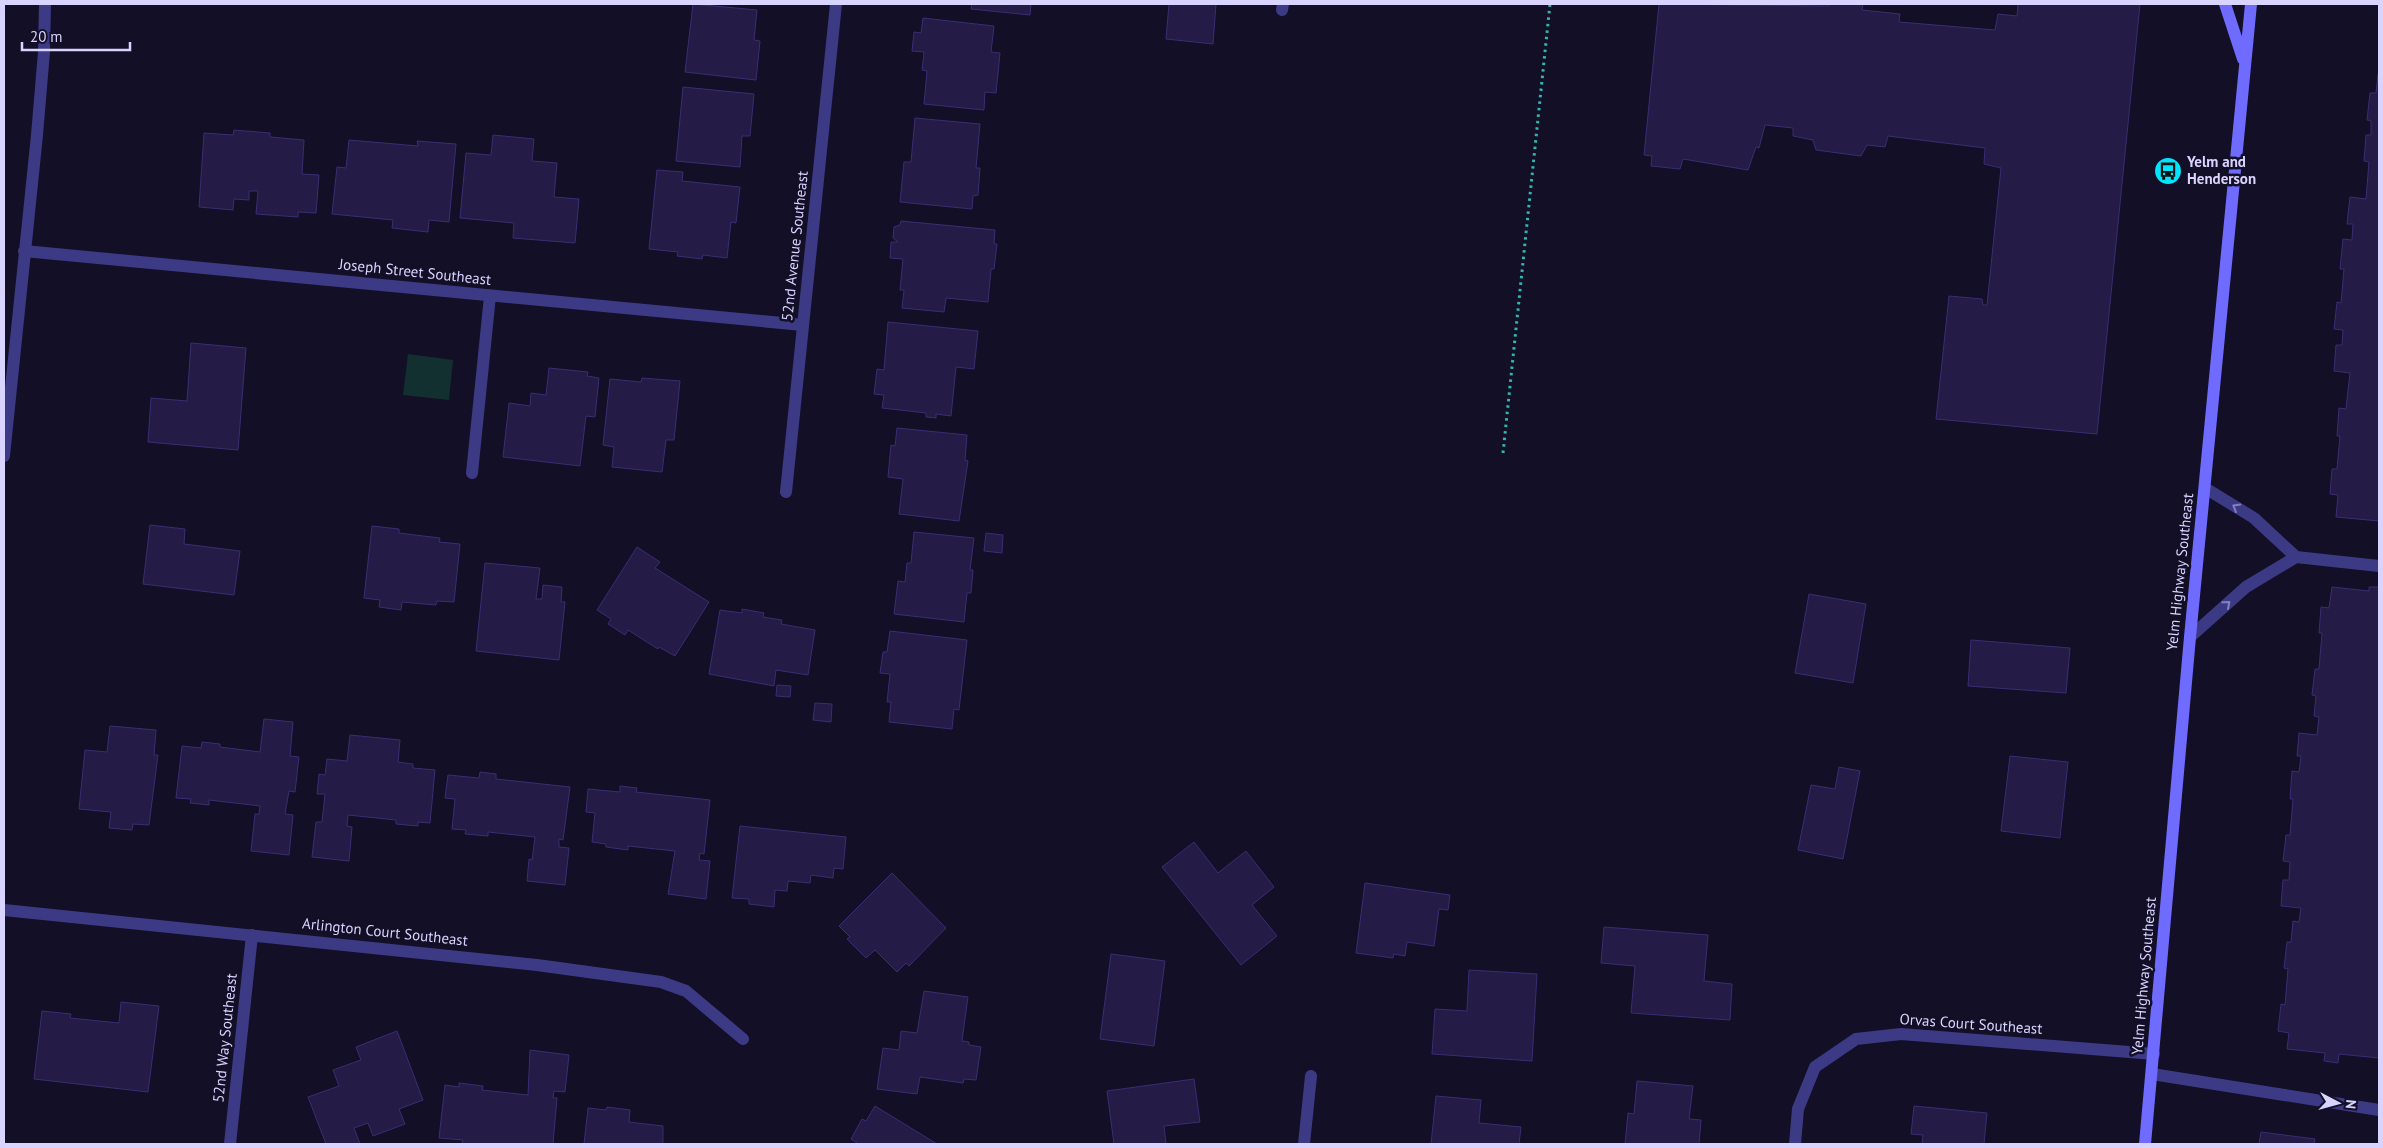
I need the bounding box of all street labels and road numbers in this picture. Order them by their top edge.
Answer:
street label: 52nd Avenue Southeast [777,170,812,322]
street label: Joseph Street Southeast [337,254,492,289]
street label: Yelm Highway Southeast [2162,492,2197,652]
street label: Yelm Highway Southeast [2127,896,2160,1056]
street label: Arlington Court Southeast [301,913,469,950]
street label: 52nd Way Southeast [208,972,241,1104]
street label: Orvas Court Southeast [1899,1009,2043,1038]

